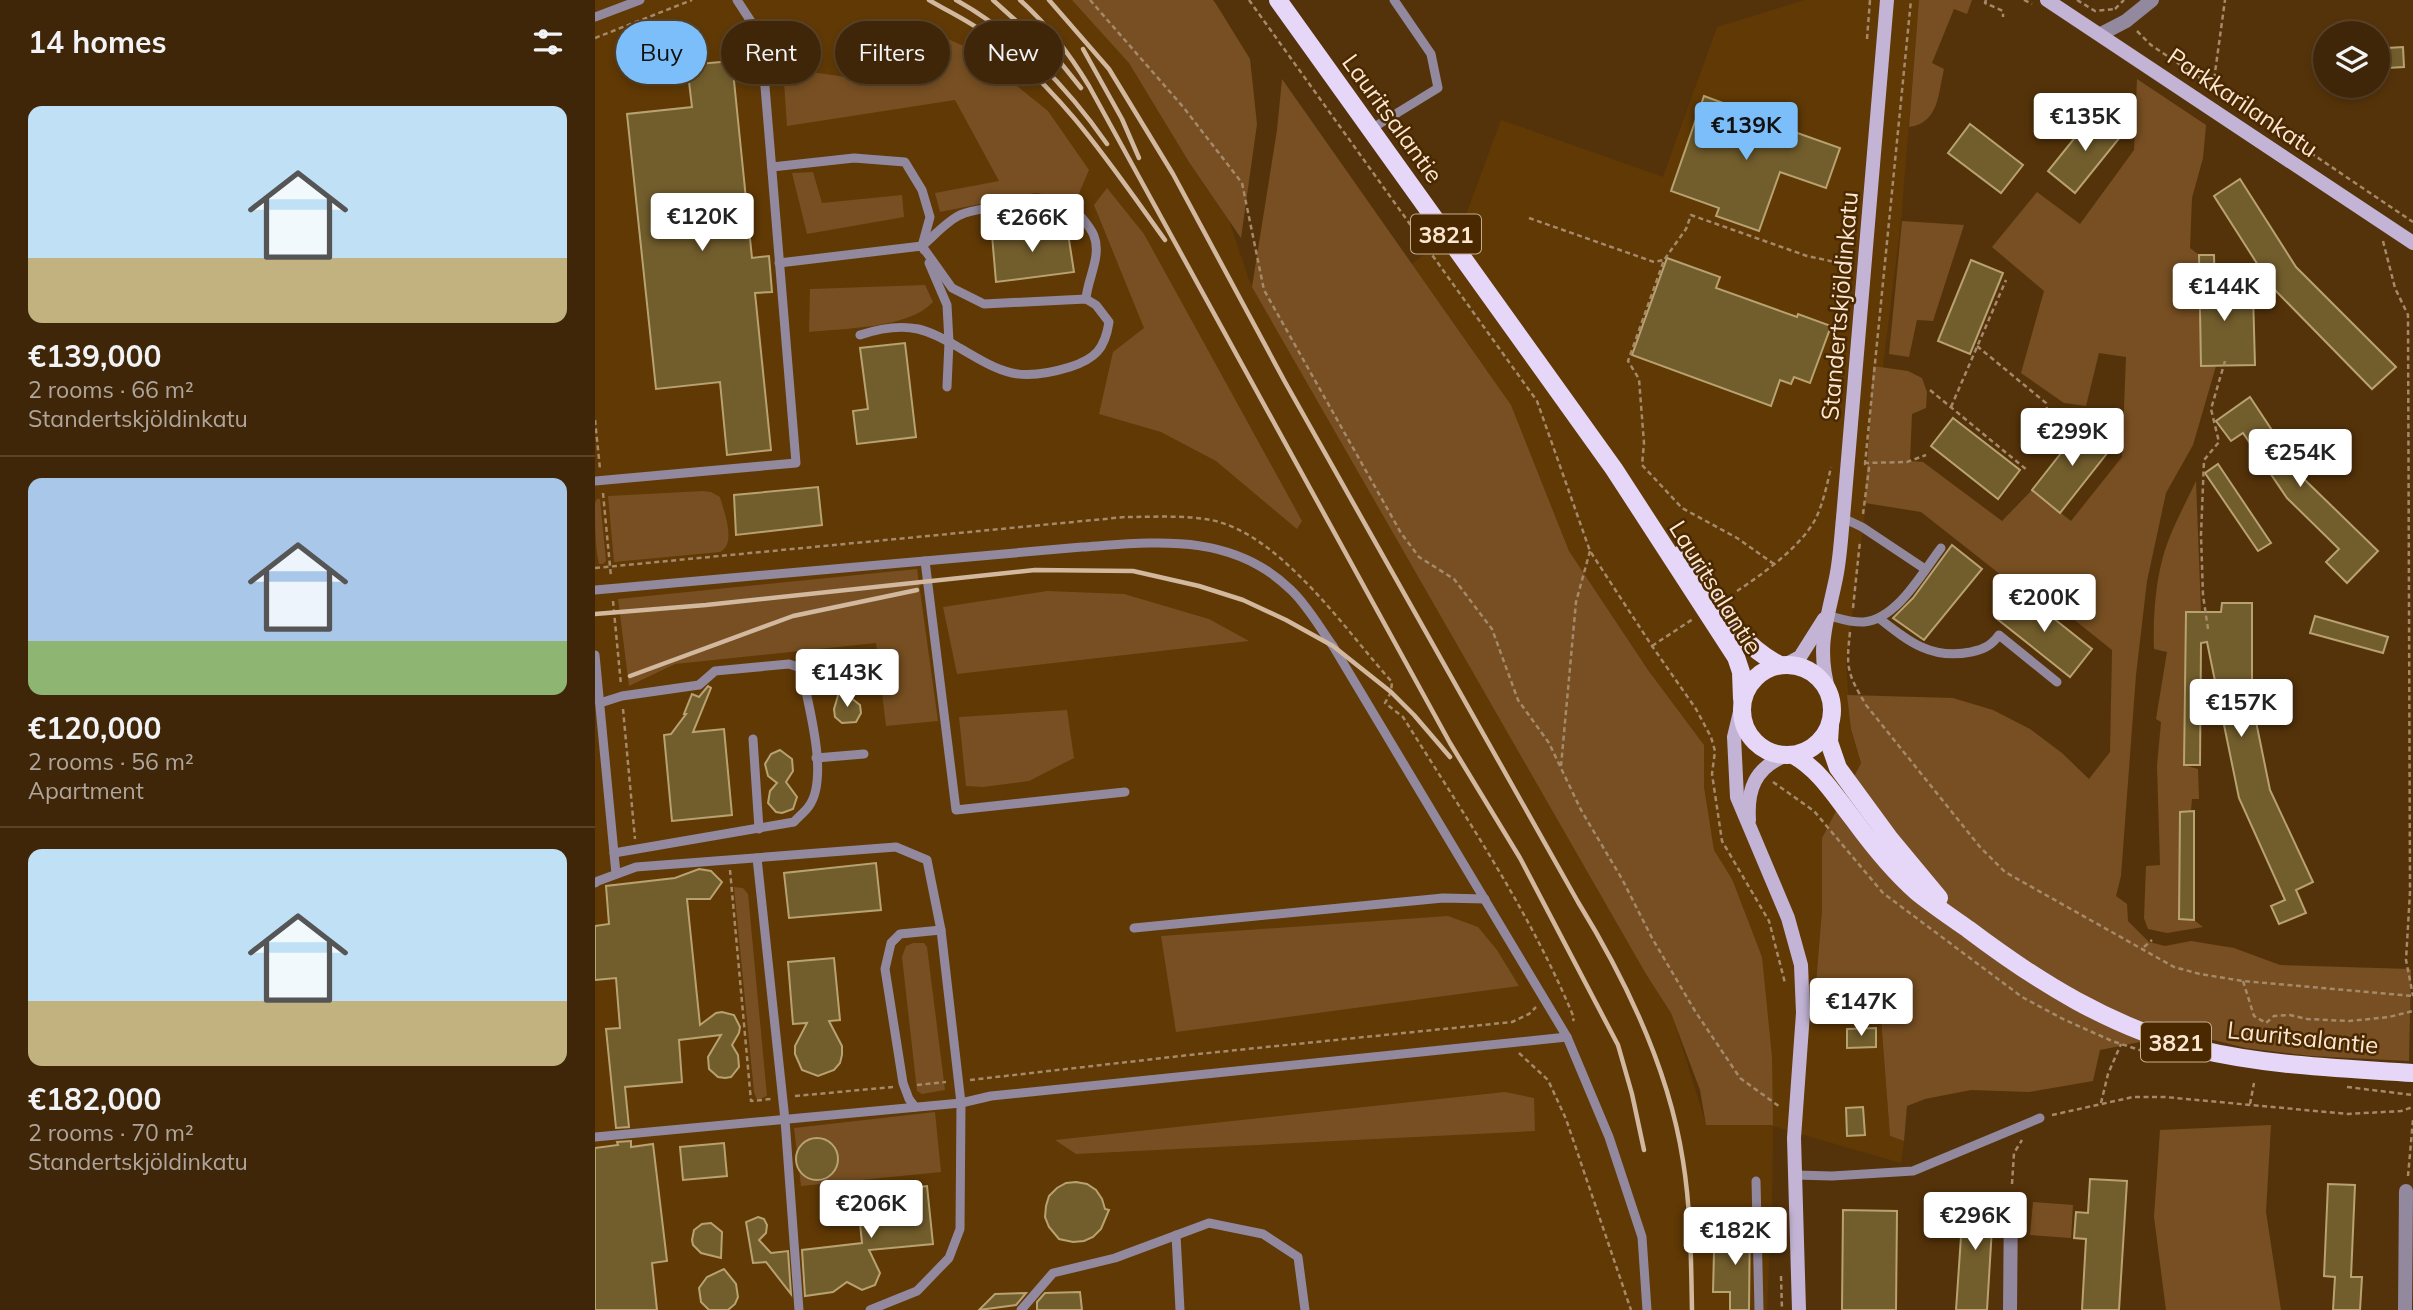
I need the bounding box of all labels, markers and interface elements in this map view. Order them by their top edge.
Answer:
chip: Buy [616,21,707,84]
chip: Rent [721,21,821,84]
chip: Filters [835,21,950,84]
chip: New [964,21,1063,84]
map controls [2313,21,2390,98]
button: layers [2313,21,2390,98]
text: 14 homes [28,23,167,61]
icon: filters [529,23,567,61]
street label: Parkkarilankatu [2162,41,2324,163]
street label: Lauritsalantie [1336,48,1450,188]
pin: €135K [2036,94,2134,153]
text: €135K [2050,101,2120,130]
pin: €139K [1697,102,1795,162]
text: €139K [1711,110,1781,139]
icon: home [235,152,361,278]
street label: Standertskjöldinkatu [1814,190,1864,422]
pin: €120K [653,194,751,253]
pin: €266K [983,194,1081,254]
text: €120K [667,201,737,230]
text: €266K [997,202,1067,231]
road number: 3821 [1411,215,1481,254]
pin: €144K [2175,264,2273,323]
text: €144K [2189,271,2259,300]
text: €139,000 [28,337,161,375]
text: 2 rooms · 66 m² [28,375,194,404]
text: Standertskjöldinkatu [28,404,248,433]
pin: €299K [2023,408,2121,468]
text: €299K [2037,416,2107,445]
pin: €254K [2251,430,2349,489]
text: €254K [2265,437,2335,466]
street label: Lauritsalantie [1663,515,1769,659]
icon: home [235,524,361,650]
pin: €200K [1995,574,2093,634]
text: €200K [2009,582,2079,611]
pin: €143K [798,650,896,709]
text: €143K [812,657,882,686]
pin: €157K [2192,680,2290,739]
text: €157K [2206,687,2276,716]
text: €120,000 [28,709,161,747]
text: 2 rooms · 56 m² [28,747,194,776]
text: Apartment [28,776,144,805]
icon: home [235,895,361,1021]
pin: €147K [1812,978,1910,1038]
text: €147K [1826,986,1896,1015]
street label: Lauritsalantie [2226,1014,2380,1060]
road number: 3821 [2141,1023,2211,1062]
text: €182,000 [28,1080,161,1118]
text: 2 rooms · 70 m² [28,1118,194,1147]
text: Standertskjöldinkatu [28,1147,248,1176]
pin: €206K [822,1180,920,1240]
text: €206K [836,1188,906,1217]
pin: €296K [1926,1192,2024,1252]
text: €296K [1940,1200,2010,1229]
pin: €182K [1686,1208,1784,1267]
text: €182K [1700,1215,1770,1244]

